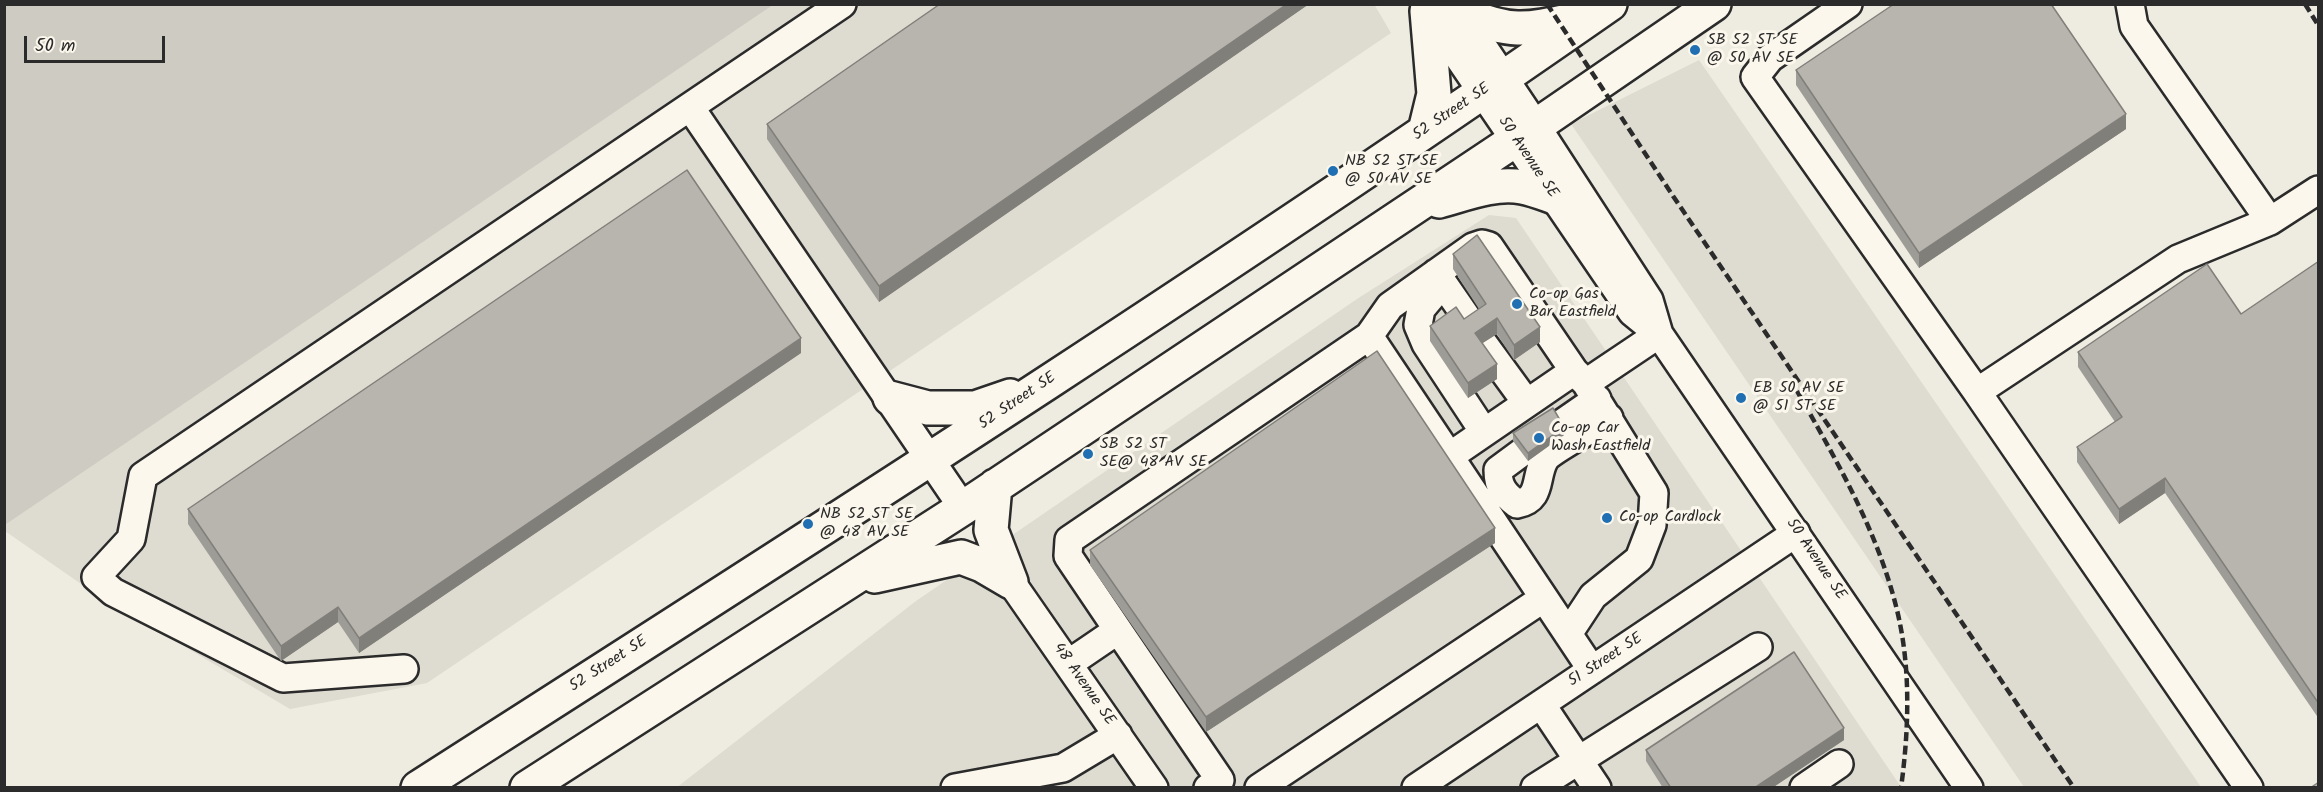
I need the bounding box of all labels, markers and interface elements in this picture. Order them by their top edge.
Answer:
scale bar [27,24,168,62]
place label: SB 52 ST SE @ 50 AV SE [1707,31,1798,69]
text: 50 m [35,32,75,61]
marker: SB 52 ST SE @ 50 AV SE [1688,43,1702,57]
street label: 52 Street SE [1410,80,1494,146]
street label: 50 Avenue SE [1493,114,1561,202]
place label: NB 52 ST SE @ 50 AV SE [1345,152,1438,190]
marker: NB 52 ST SE @ 50 AV SE [1326,164,1340,178]
place label: Co-op Gas Bar Eastfield [1529,285,1616,323]
marker: Co-op Gas Bar Eastfield [1510,297,1524,311]
street label: 52 Street SE [976,369,1060,435]
place label: EB 50 AV SE @ 51 ST SE [1753,379,1844,417]
marker: EB 50 AV SE @ 51 ST SE [1734,391,1748,405]
place label: Co-op Car Wash Eastfield [1551,419,1650,457]
marker: Co-op Car Wash Eastfield [1532,431,1546,445]
place label: SB 52 ST SE@ 48 AV SE [1100,435,1207,473]
marker: SB 52 ST SE@ 48 AV SE [1081,447,1095,461]
place label: NB 52 ST SE @ 48 AV SE [820,505,913,543]
place label: Co-op Cardlock [1619,508,1721,528]
marker: Co-op Cardlock [1600,511,1614,525]
street label: 50 Avenue SE [1781,516,1849,604]
marker: NB 52 ST SE @ 48 AV SE [801,517,815,531]
street label: 51 Street SE [1565,630,1647,692]
street label: 52 Street SE [566,633,652,697]
street label: 48 Avenue SE [1048,640,1118,730]

